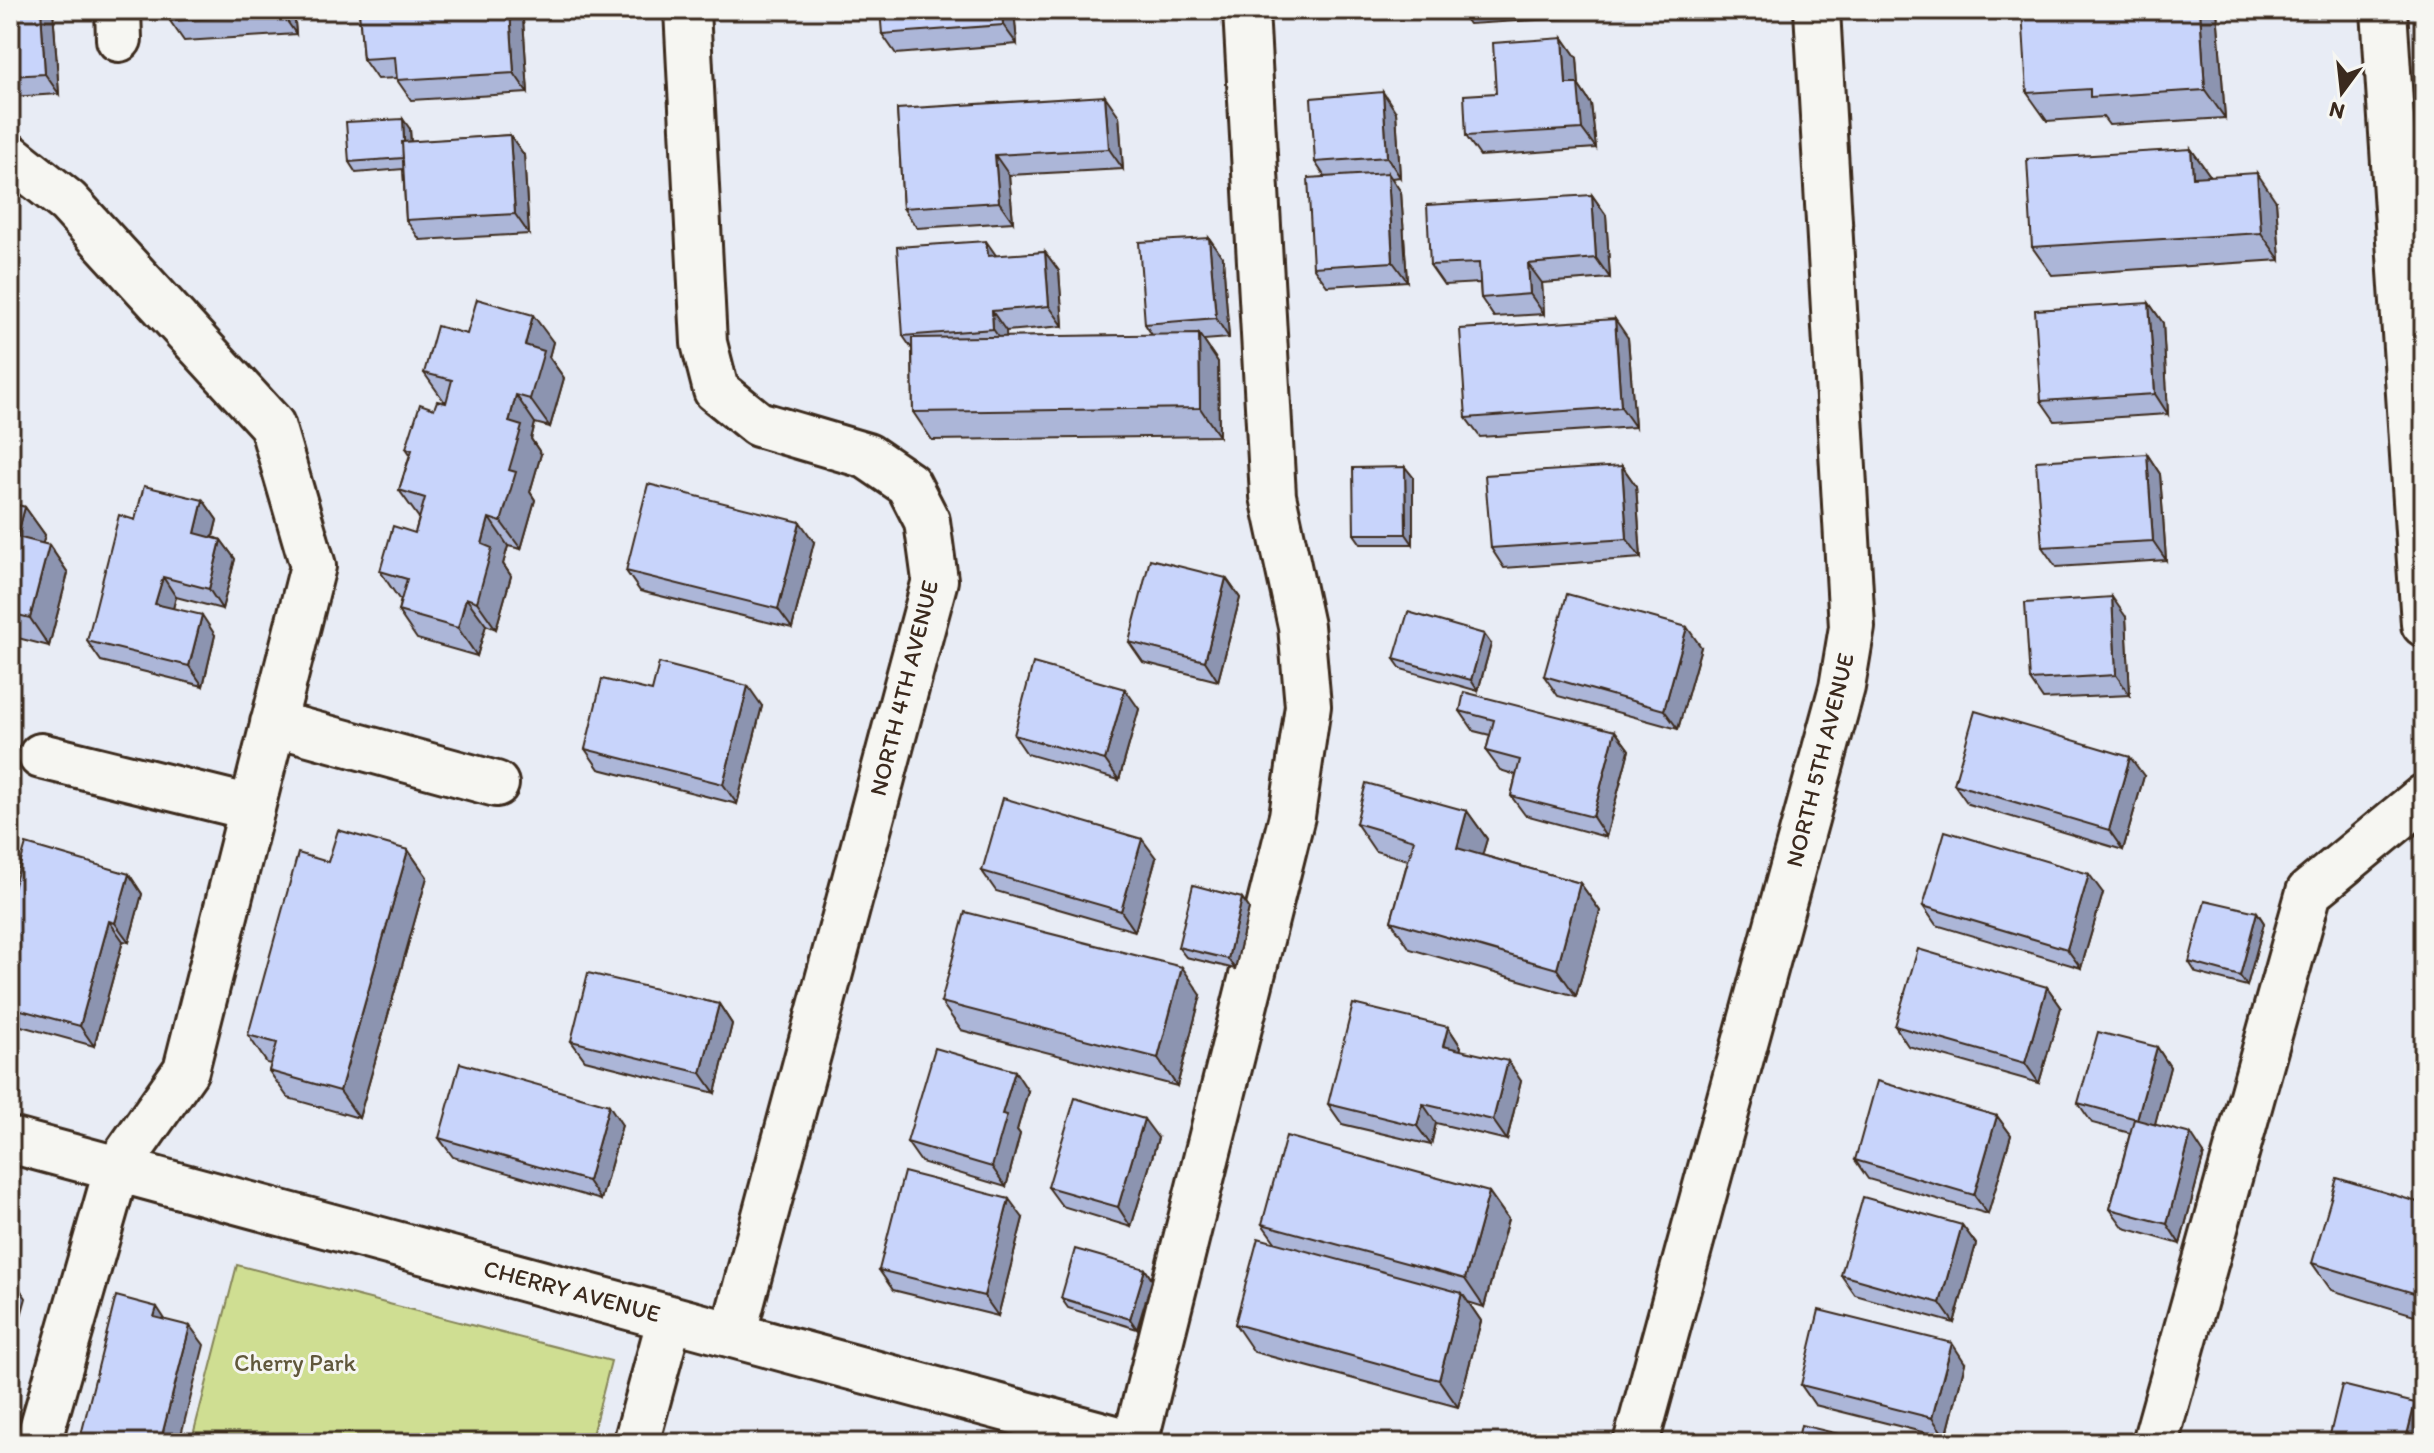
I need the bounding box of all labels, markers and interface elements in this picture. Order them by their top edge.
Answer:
north arrow [2302,52,2382,132]
text: N [2326,96,2348,126]
street label: NORTH 4TH AVENUE [863,577,944,799]
street label: NORTH 5TH AVENUE [1779,650,1860,870]
street label: CHERRY AVENUE [480,1253,664,1328]
park label: Cherry Park [234,1348,357,1377]

